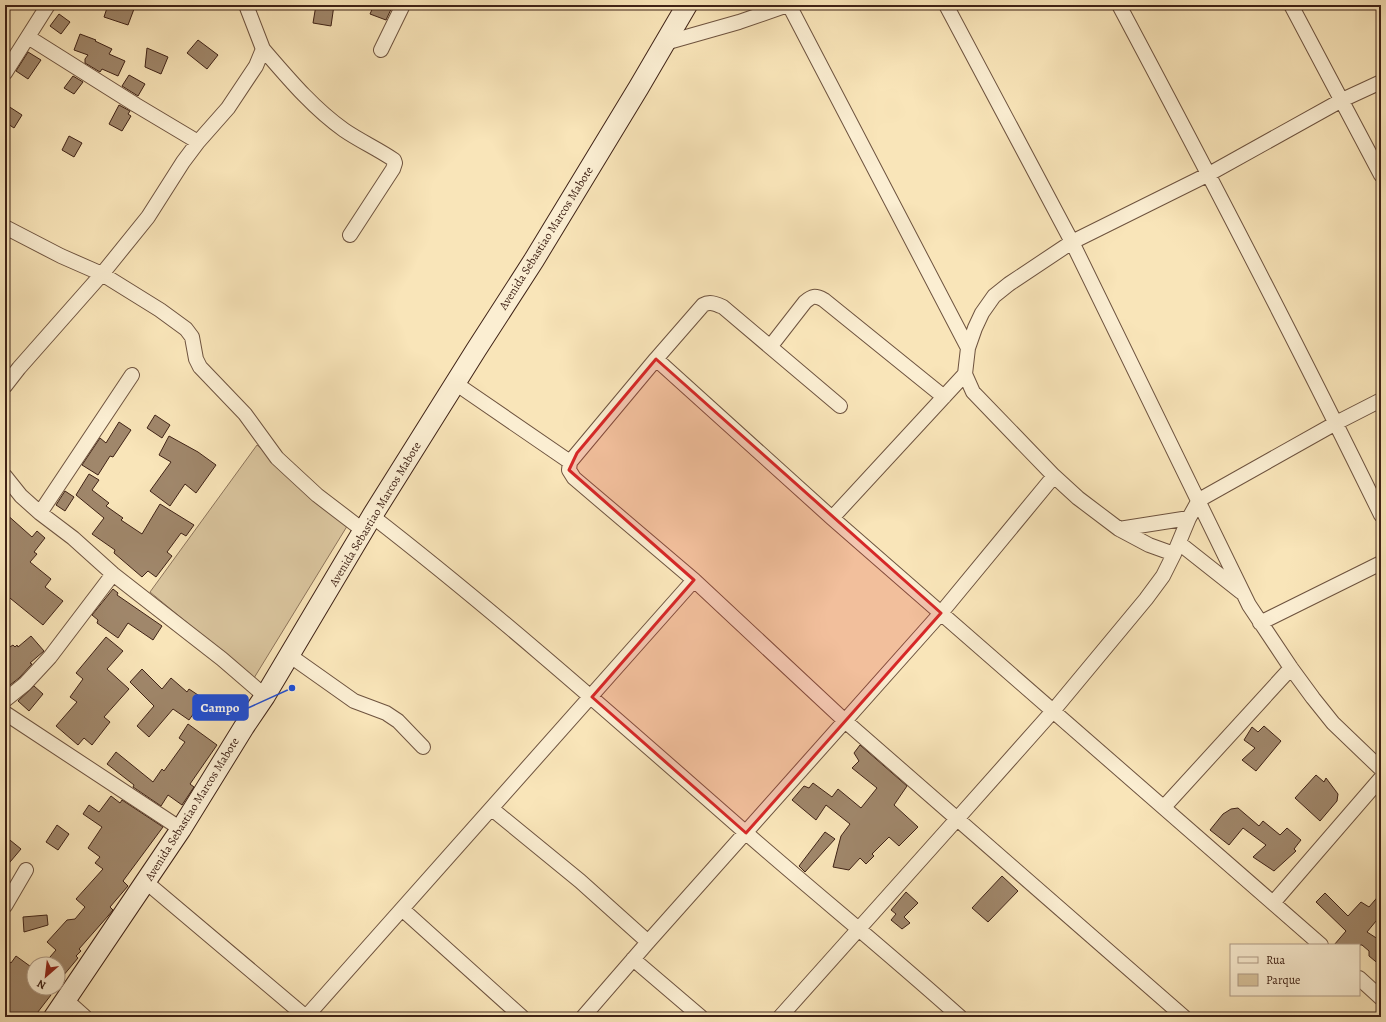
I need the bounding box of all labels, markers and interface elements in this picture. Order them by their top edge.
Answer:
street label: Avenida Sebastiao Marcos Mabote [495,163,597,314]
street label: Avenida Sebastiao Marcos Mabote [325,439,425,590]
callout: Campo [193,695,248,720]
text: Campo [201,699,240,716]
street label: Avenida Sebastiao Marcos Mabote [141,734,243,885]
legend [1230,944,1360,996]
text: Rua [1266,952,1285,968]
north arrow [26,956,66,996]
text: Parque [1266,972,1301,988]
text: N [34,976,49,993]

